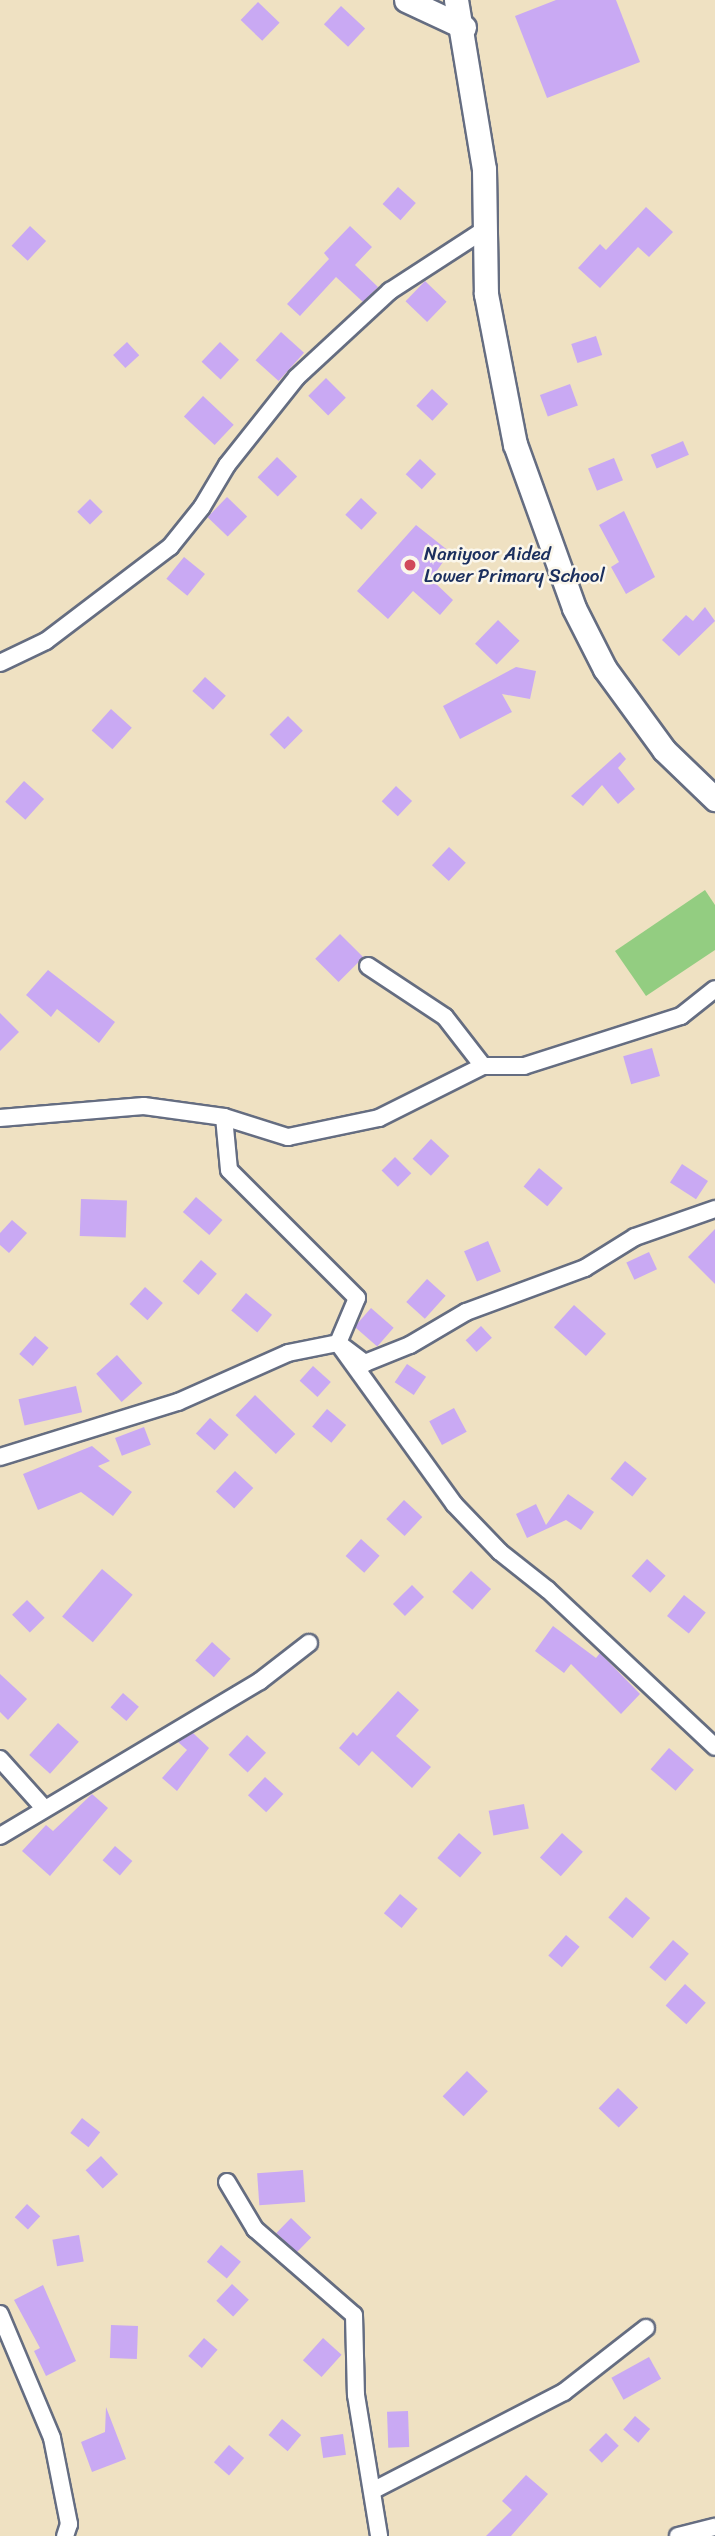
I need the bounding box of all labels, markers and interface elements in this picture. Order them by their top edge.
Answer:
place label: Naniyoor Aided Lower Primary School [424,543,605,587]
marker: Naniyoor Aided Lower Primary School [402,557,418,573]

